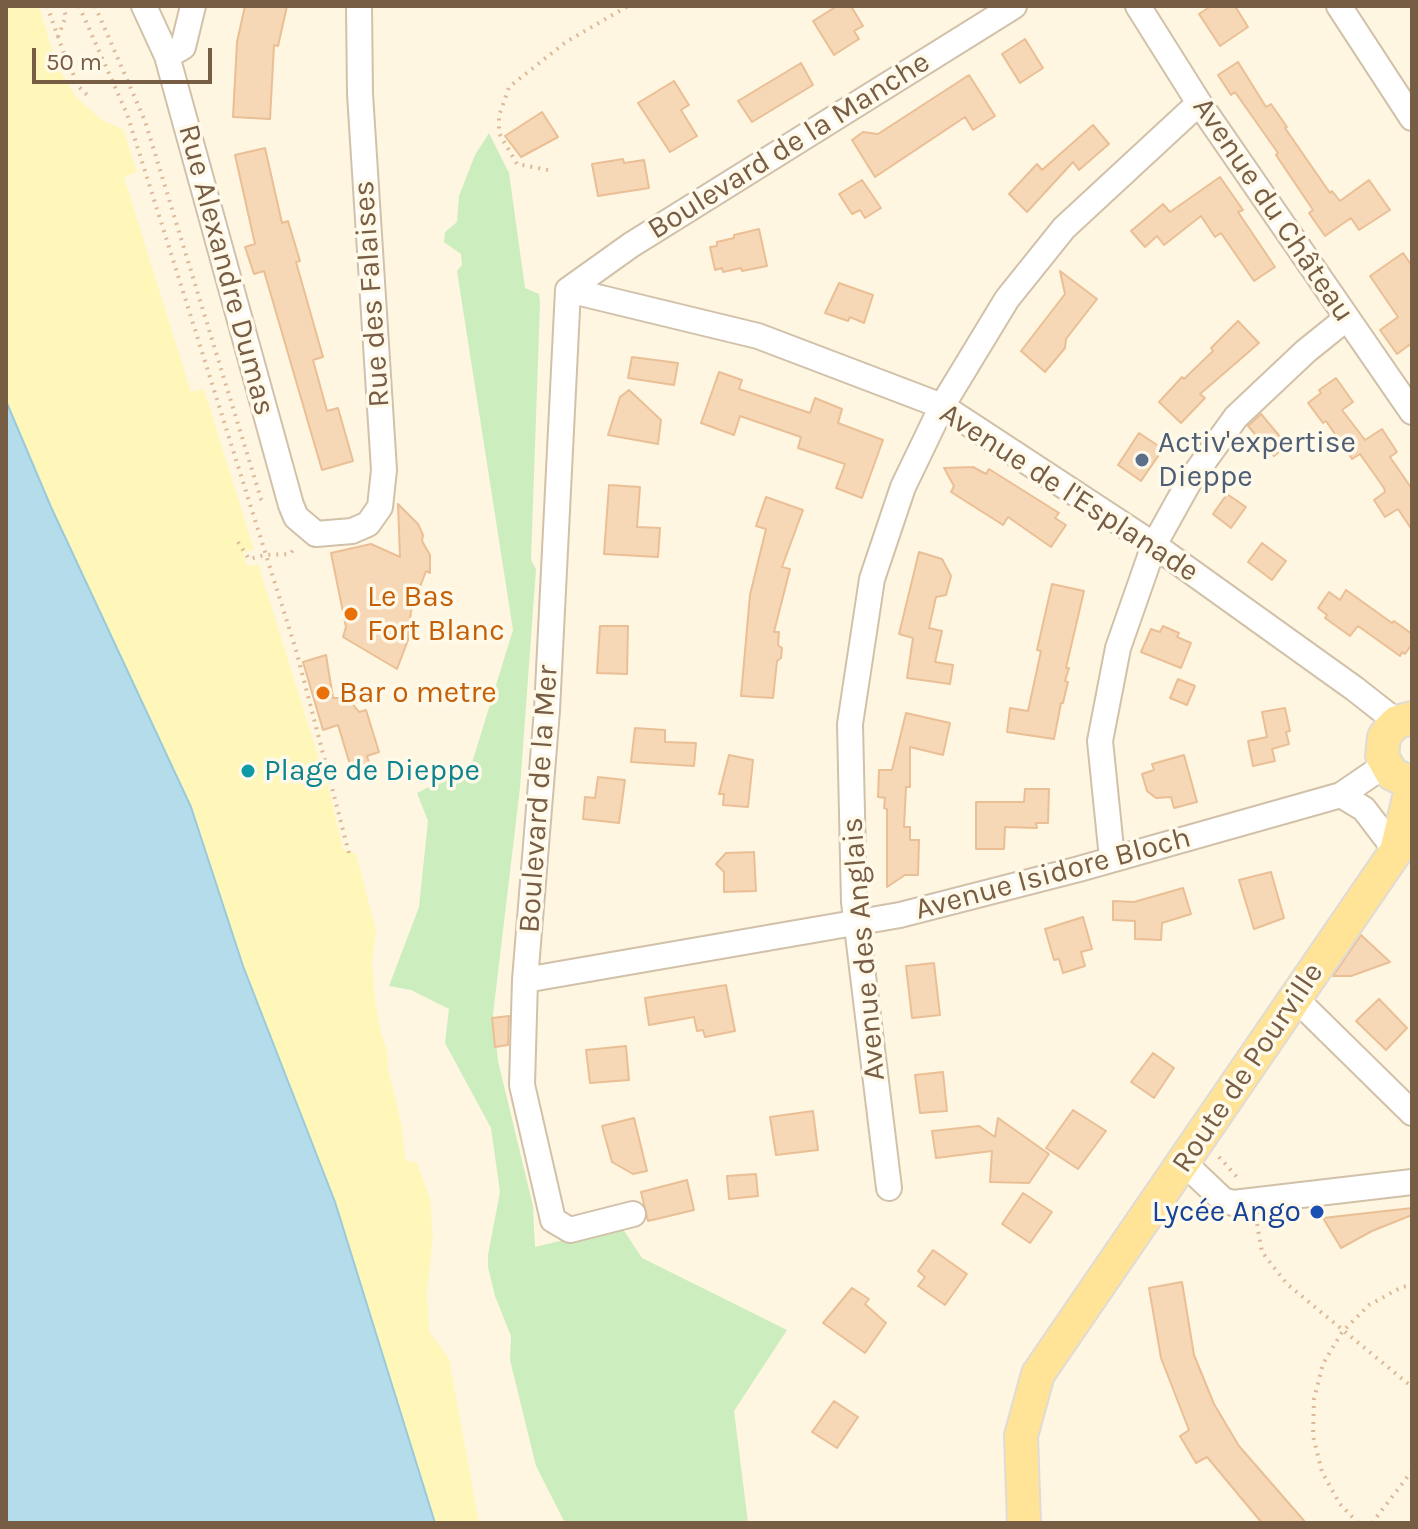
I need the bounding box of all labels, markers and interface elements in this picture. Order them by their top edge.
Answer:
scale bar [36,32,216,82]
street label: Boulevard de la Manche [641,44,937,248]
text: 50 m [46,48,102,76]
street label: Avenue du Château [1184,91,1362,329]
street label: Rue Alexandre Dumas [170,121,282,419]
street label: Rue des Falaises [346,179,398,409]
street label: Avenue de l'Esplanade [933,396,1205,590]
place label: Activ'expertise Dieppe [1158,425,1356,496]
marker: Activ'expertise Dieppe [1133,451,1151,469]
place label: Le Bas Fort Blanc [367,579,505,650]
marker: Le Bas Fort Blanc [342,605,360,623]
street label: Boulevard de la Mer [512,664,566,934]
place label: Bar o metre [339,675,497,711]
marker: Bar o metre [314,684,332,702]
place label: Plage de Dieppe [264,753,480,789]
marker: Plage de Dieppe [239,762,257,780]
street label: Avenue des Anglais [835,816,893,1082]
street label: Avenue Isidore Bloch [911,820,1195,928]
street label: Route de Pourville [1164,956,1332,1180]
place label: Lycée Ango [1152,1194,1301,1230]
marker: Lycée Ango [1308,1203,1326,1221]

